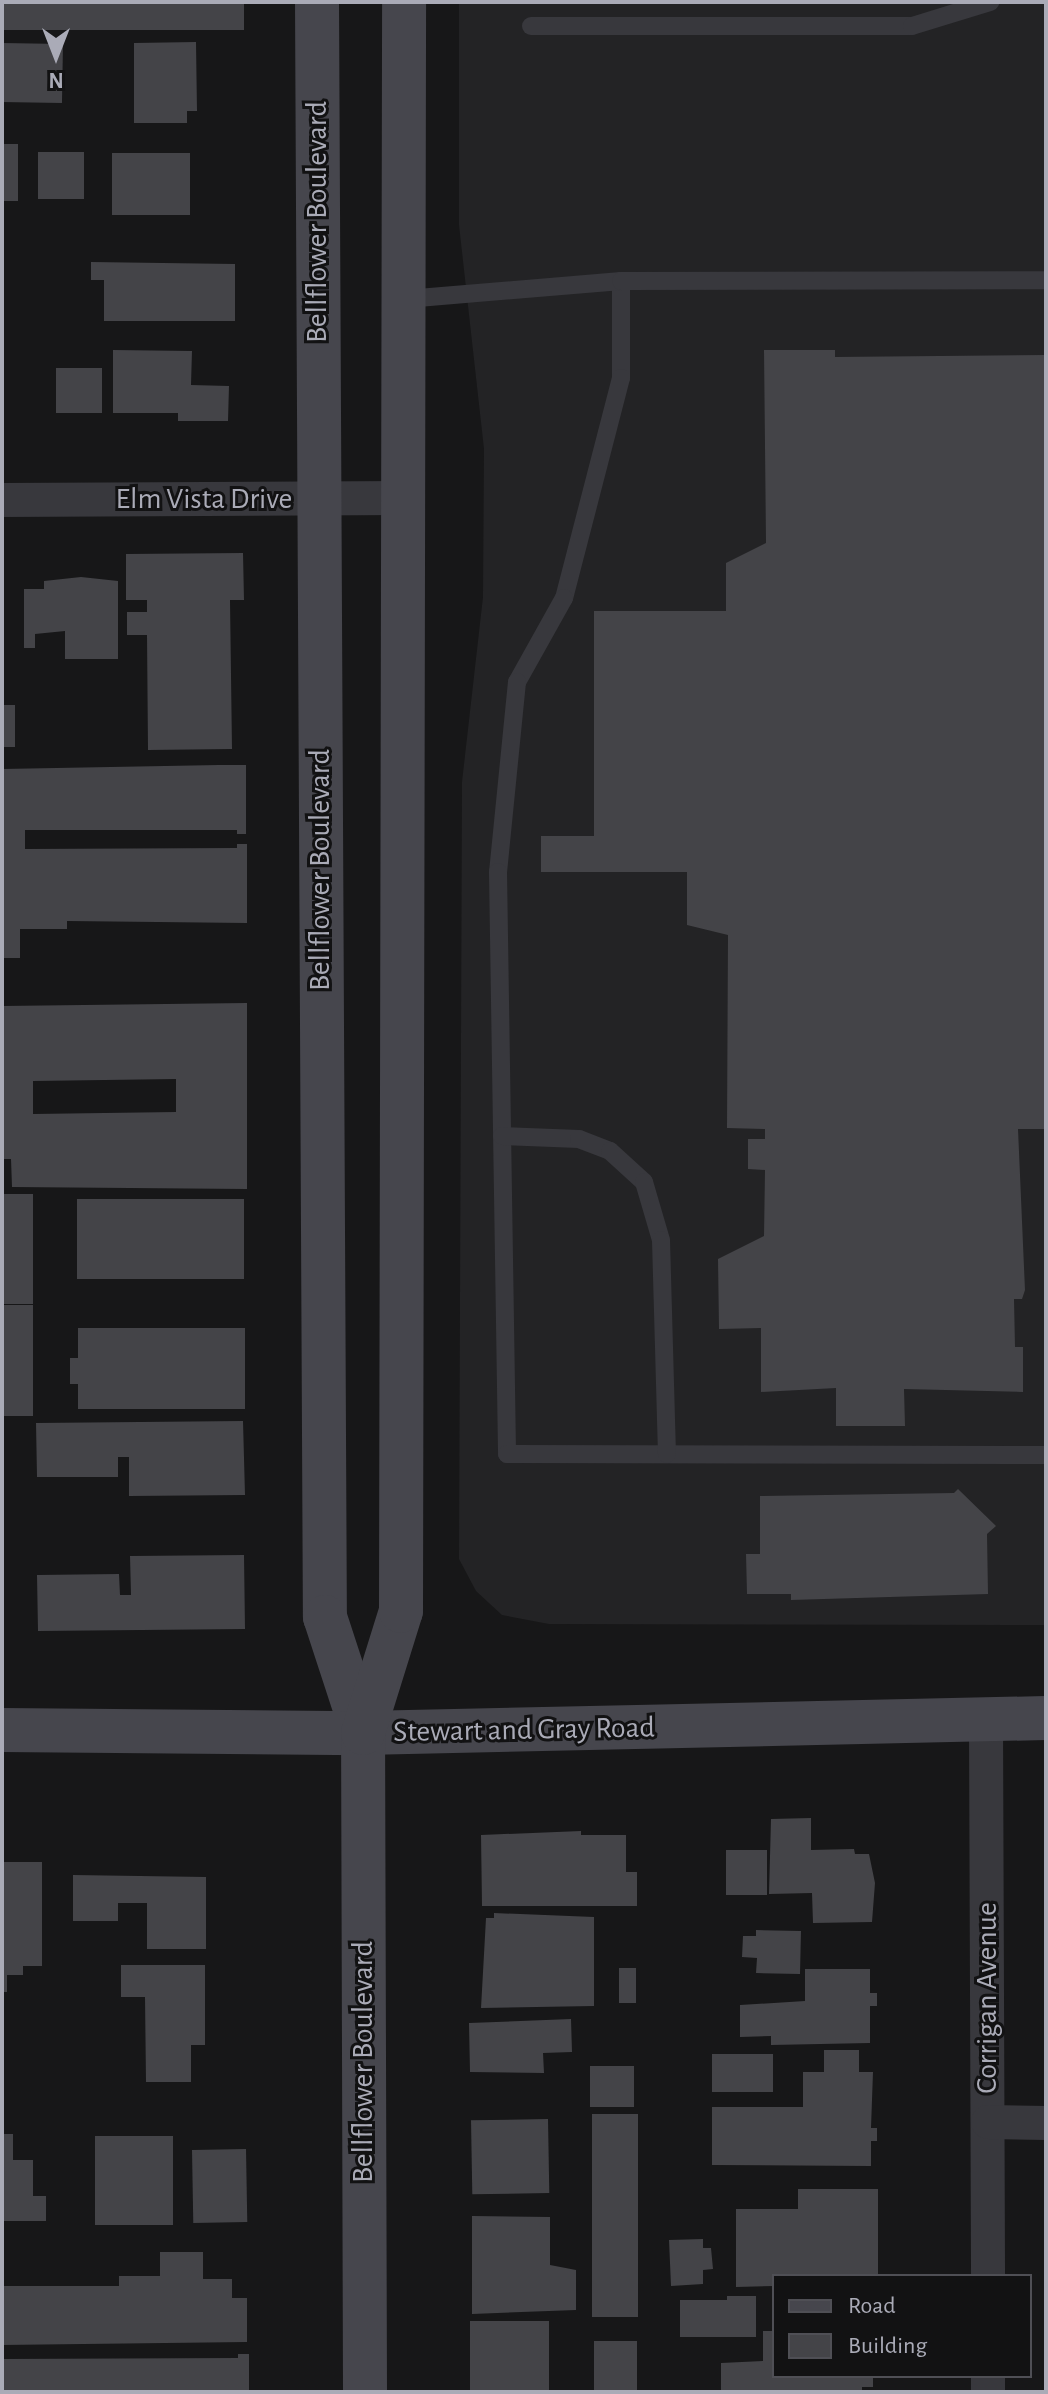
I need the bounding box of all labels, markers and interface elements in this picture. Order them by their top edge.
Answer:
north arrow [16,16,96,96]
text: N [48,69,64,91]
street label: Bellflower Boulevard [299,101,335,343]
street label: Elm Vista Drive [116,481,292,517]
street label: Bellflower Boulevard [302,749,338,991]
street label: Stewart and Gray Road [393,1710,655,1750]
street label: Corrigan Avenue [969,1902,1005,2094]
street label: Bellflower Boulevard [345,1941,381,2183]
legend [772,2274,1032,2378]
text: Road [848,2294,896,2318]
text: Building [848,2334,927,2358]

